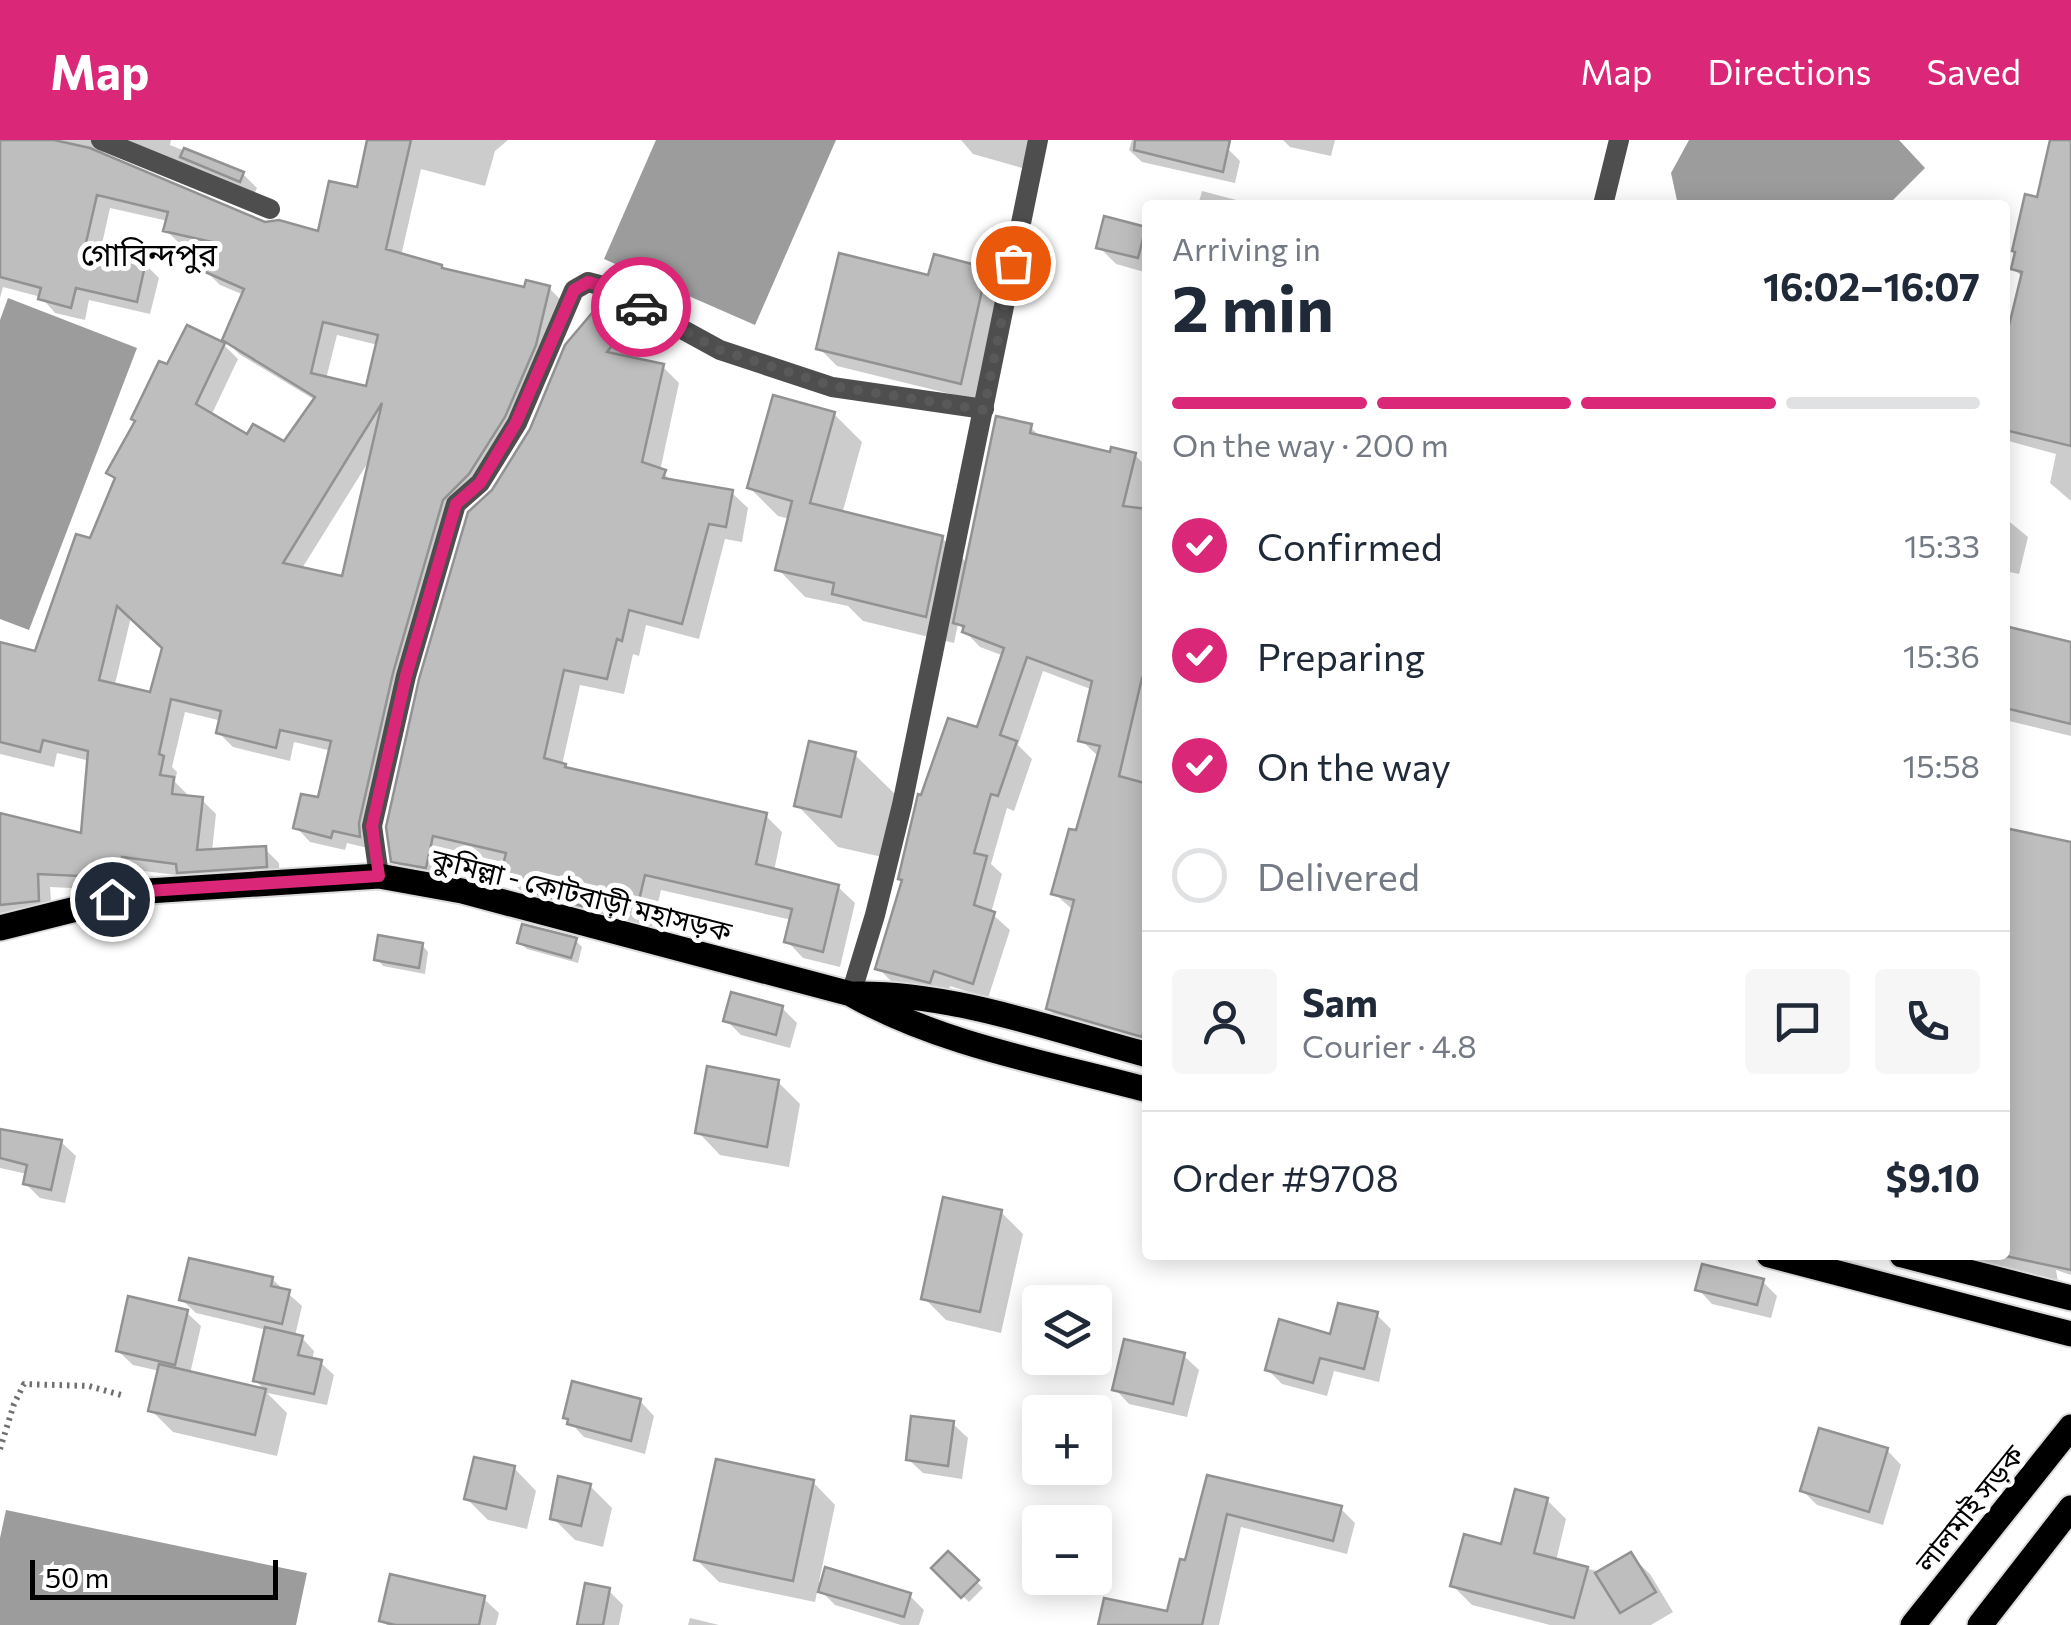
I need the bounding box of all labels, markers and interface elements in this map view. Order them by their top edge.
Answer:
text: Map [50,41,149,100]
text: Map [1580,49,1652,92]
text: Directions [1707,49,1872,92]
text: Saved [1927,49,2021,92]
pin [971,221,1056,306]
text: Arriving in [1172,228,1321,268]
district label: গোবিন্দপুর [81,233,218,274]
icon: bag [986,236,1041,291]
courier [591,257,691,357]
text: 16:02–16:07 [1763,262,1980,309]
text: 2 min [1172,266,1334,345]
icon: car [614,280,669,335]
text: On the way · 200 m [1172,424,1449,464]
icon: check [1172,518,1227,573]
text: Confirmed [1257,522,1443,569]
text: 15:33 [1904,525,1980,565]
icon: check [1172,628,1227,683]
text: Preparing [1257,632,1425,679]
text: 15:36 [1903,635,1980,675]
icon: check [1172,738,1227,793]
text: On the way [1257,742,1451,789]
text: 15:58 [1903,745,1980,785]
street label: কুমিল্লা - কোটবাড়ী মহাসড়ক [427,840,736,949]
text: Delivered [1257,852,1420,899]
pin [70,857,155,942]
icon: home [85,872,140,927]
button: person [1172,969,1277,1074]
button: chat [1745,969,1850,1074]
button: phone [1875,969,1980,1074]
text: Sam [1302,978,1378,1025]
text: Courier · 4.8 [1302,1025,1477,1065]
text: Order #9708 [1172,1153,1399,1200]
text: $9.10 [1886,1153,1980,1200]
map controls [1022,1285,1112,1595]
button: layers [1022,1285,1112,1375]
button: + [1022,1395,1112,1485]
street label: লালমাই সড়ক [1907,1437,2031,1579]
button: − [1022,1505,1112,1595]
scale bar [30,1555,278,1600]
text: 50 m [45,1560,109,1594]

